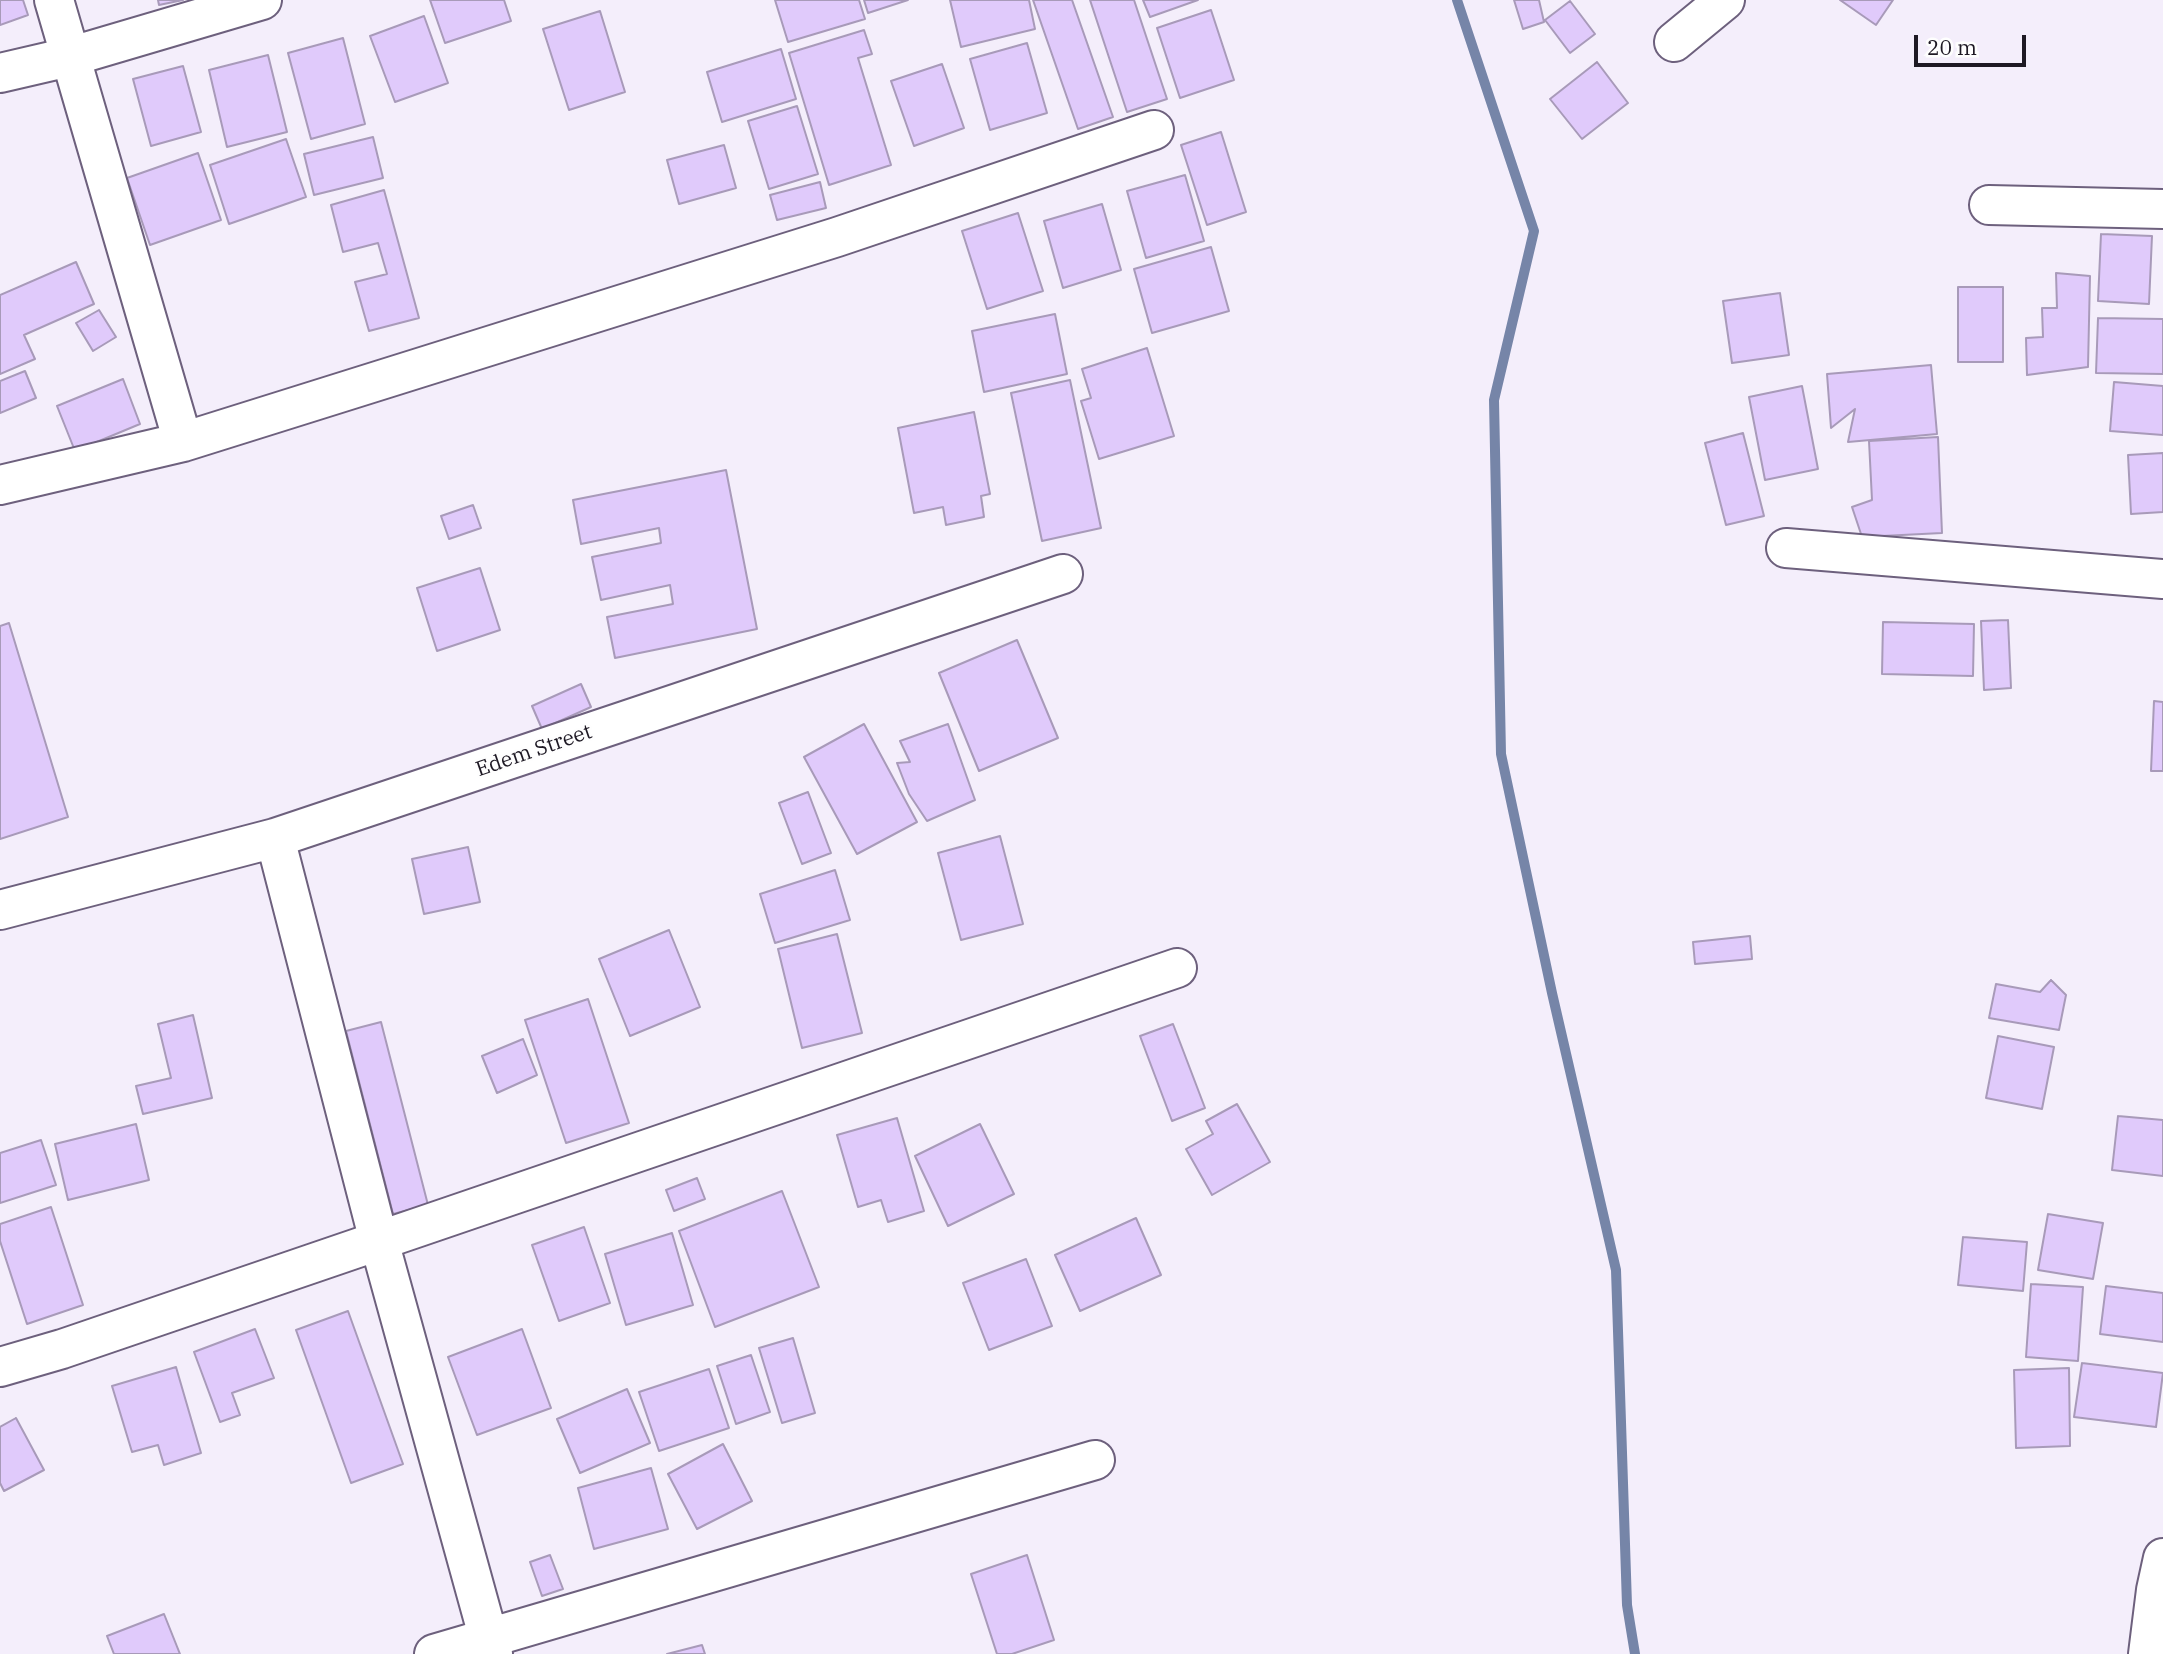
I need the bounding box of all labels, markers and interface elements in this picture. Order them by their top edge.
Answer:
scale bar [1918,21,2030,65]
text: 20 m [1927,33,1977,61]
street label: Edem Street [473,719,595,783]

